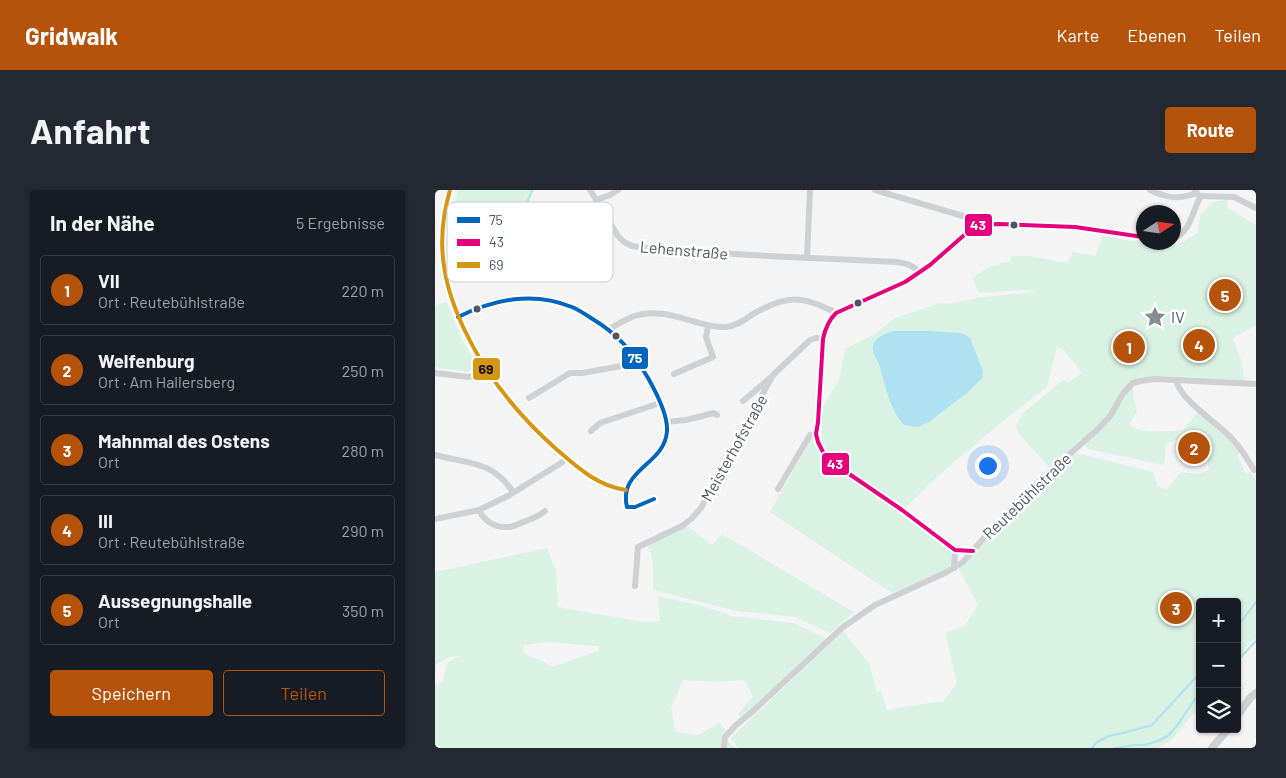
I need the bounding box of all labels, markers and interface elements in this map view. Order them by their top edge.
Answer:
text: Gridwalk [25,21,118,50]
text: Karte [1056,24,1099,46]
text: Ebenen [1127,24,1186,46]
text: Teilen [1214,24,1261,46]
button: Route [1165,107,1256,153]
text: Anfahrt [30,109,150,151]
legend [447,202,613,282]
north arrow [1136,205,1181,250]
text: In der Nähe [50,210,155,235]
text: 75 [489,211,503,228]
text: 5 Ergebnisse [296,213,385,232]
line badge: 43 [964,213,993,237]
text: 43 [970,216,986,233]
unlabelled marker [1009,220,1019,230]
text: 43 [489,233,504,250]
street label: Lehenstraße [639,236,729,263]
text: 69 [489,256,504,273]
text: VII [98,269,120,292]
pin: 5 [1209,276,1241,314]
text: 1 [64,281,70,300]
text: 220 m [341,281,384,300]
text: Ort · Reutebühlstraße [98,292,245,311]
unlabelled marker [853,298,863,308]
unlabelled marker [472,304,482,314]
place icon: IV [1142,304,1168,330]
place label: IV [1171,307,1185,326]
pin: 4 [1183,326,1215,364]
pin: 1 [1113,328,1145,366]
unlabelled marker [611,331,621,341]
line badge: 75 [621,346,649,370]
text: Welfenburg [98,349,195,372]
text: 75 [628,349,643,366]
line badge: 69 [472,357,501,381]
text: 69 [479,360,493,377]
text: 2 [63,361,71,380]
text: 250 m [342,361,384,380]
text: Ort · Am Hallersberg [98,372,235,391]
street label: Meisterhofstraße [696,391,771,504]
text: Mahnmal des Ostens [98,429,270,452]
pin: 2 [1178,429,1210,467]
text: 3 [63,441,71,460]
text: 280 m [342,441,384,460]
street label: Reutebühlstraße [978,449,1075,543]
text: Ort [98,452,120,471]
line badge: 43 [821,452,850,476]
your location [975,453,1001,479]
text: 43 [827,455,843,472]
text: III [98,509,113,532]
text: 4 [62,521,72,540]
text: 290 m [342,521,384,540]
text: Ort · Reutebühlstraße [98,532,245,551]
text: Aussegnungshalle [98,589,252,612]
pin: 3 [1160,589,1192,627]
map controls [1196,598,1241,733]
button: + [1196,598,1241,643]
text: 5 [63,601,71,620]
text: 350 m [342,601,384,620]
text: Ort [98,612,120,631]
button: − [1196,643,1241,688]
button: Speichern [50,670,213,716]
button: Teilen [223,670,385,716]
button: layers [1196,688,1241,733]

